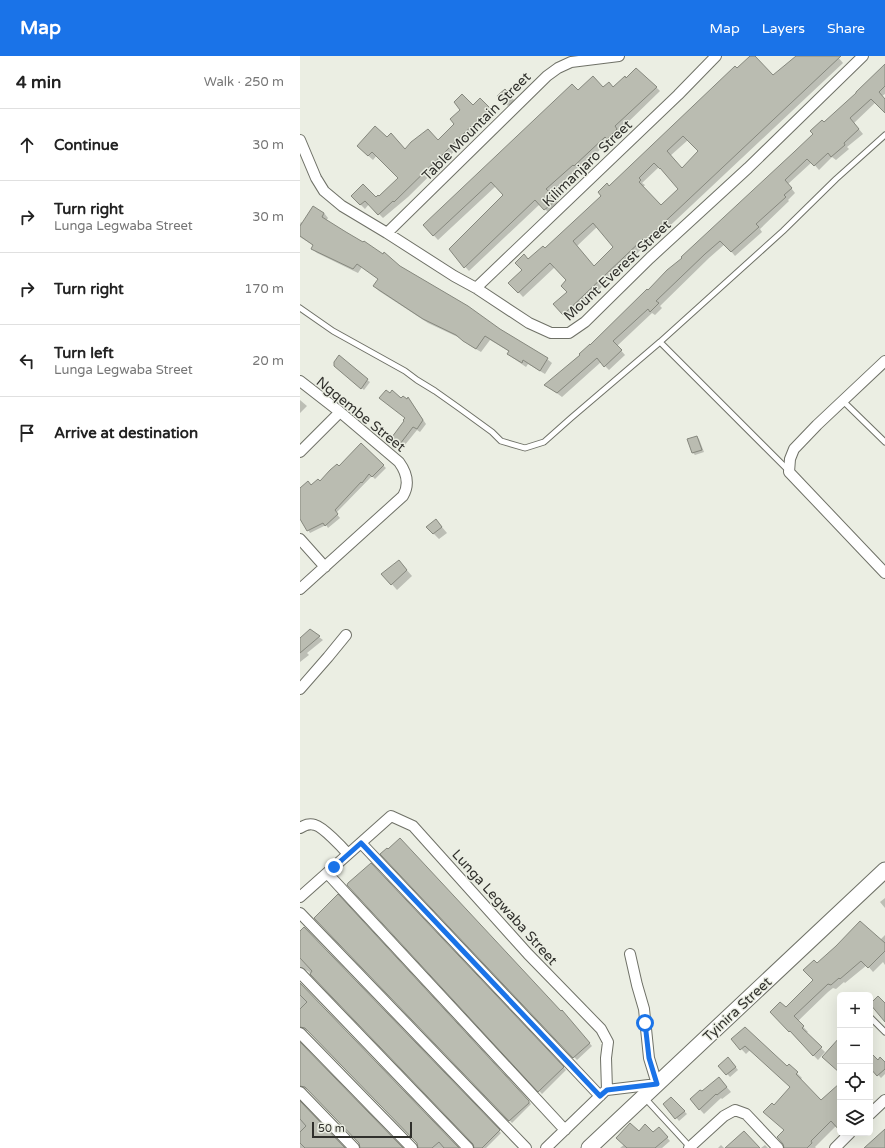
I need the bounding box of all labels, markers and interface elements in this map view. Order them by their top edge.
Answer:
text: Map [20,17,61,39]
text: Map [710,20,740,37]
text: Layers [762,20,805,37]
text: Share [827,20,865,37]
street label: Table Mountain Street [418,68,535,184]
text: 4 min [16,72,61,93]
text: Walk · 250 m [204,74,284,90]
street label: Kilimanjaro Street [539,116,636,210]
icon: ahead [16,134,38,156]
text: Continue [54,136,118,154]
text: 30 m [252,137,284,153]
text: Turn right [54,200,124,218]
icon: right [16,206,38,228]
text: 30 m [252,209,284,225]
street label: Mount Everest Street [560,216,675,324]
text: Lunga Legwaba Street [54,218,193,234]
icon: right [16,278,38,300]
text: Turn right [54,280,124,298]
text: 170 m [244,281,284,297]
text: Turn left [54,344,114,362]
icon: left [16,350,38,372]
text: 20 m [252,353,284,369]
text: Lunga Legwaba Street [54,362,193,378]
street label: Ngqembe Street [313,373,409,456]
icon: arrive [16,422,38,444]
text: Arrive at destination [54,424,198,442]
street label: Lunga Legwaba Street [448,846,561,969]
route end [325,858,343,876]
street label: Tyinira Street [700,973,776,1045]
map controls [837,992,873,1136]
button: + [837,992,873,1028]
route start [636,1014,654,1032]
button: − [837,1028,873,1064]
button: locate [837,1064,873,1100]
button: layers [837,1100,873,1136]
scale bar [312,1120,412,1139]
text: 50 m [318,1122,345,1135]

